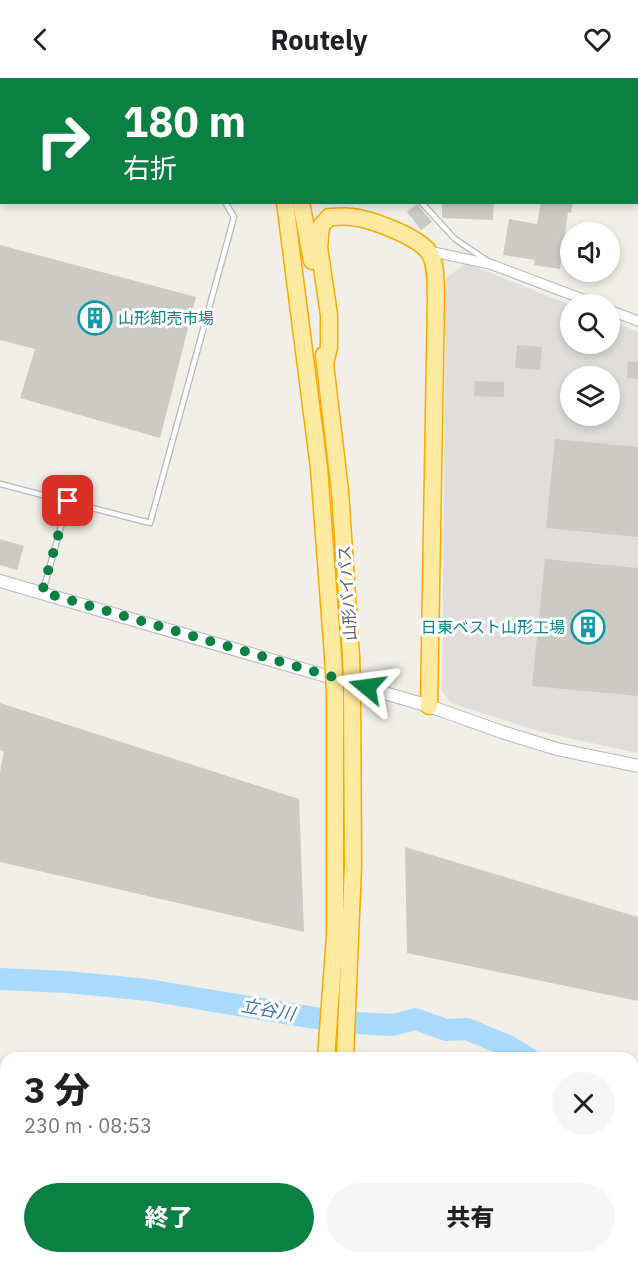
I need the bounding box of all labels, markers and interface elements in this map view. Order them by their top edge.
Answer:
text: Routely [271,22,367,57]
icon: back [24,23,57,56]
icon: heart [581,23,614,56]
text: 180 m [123,94,246,149]
icon: right [24,102,102,180]
text: 右折 [123,150,177,185]
map controls [560,222,620,426]
button: sound [560,222,620,282]
button: search [560,294,620,354]
building icon: 山形卸売市場 [77,300,113,336]
place label: 山形卸売市場 [118,308,214,328]
button: layers [560,366,620,426]
pin [42,475,93,526]
icon: arrive [51,484,84,517]
street label: 山形バイパス [334,545,360,641]
building icon: 日東ベスト山形工場 [570,609,606,645]
place label: 日東ベスト山形工場 [421,617,565,637]
position arrow [335,655,399,719]
water label: 立谷川 [240,993,299,1026]
text: 3 分 [24,1066,90,1113]
button: close [552,1072,615,1135]
text: 230 m · 08:53 [24,1112,152,1139]
button: 終了 [24,1183,314,1252]
button: 共有 [326,1183,615,1252]

